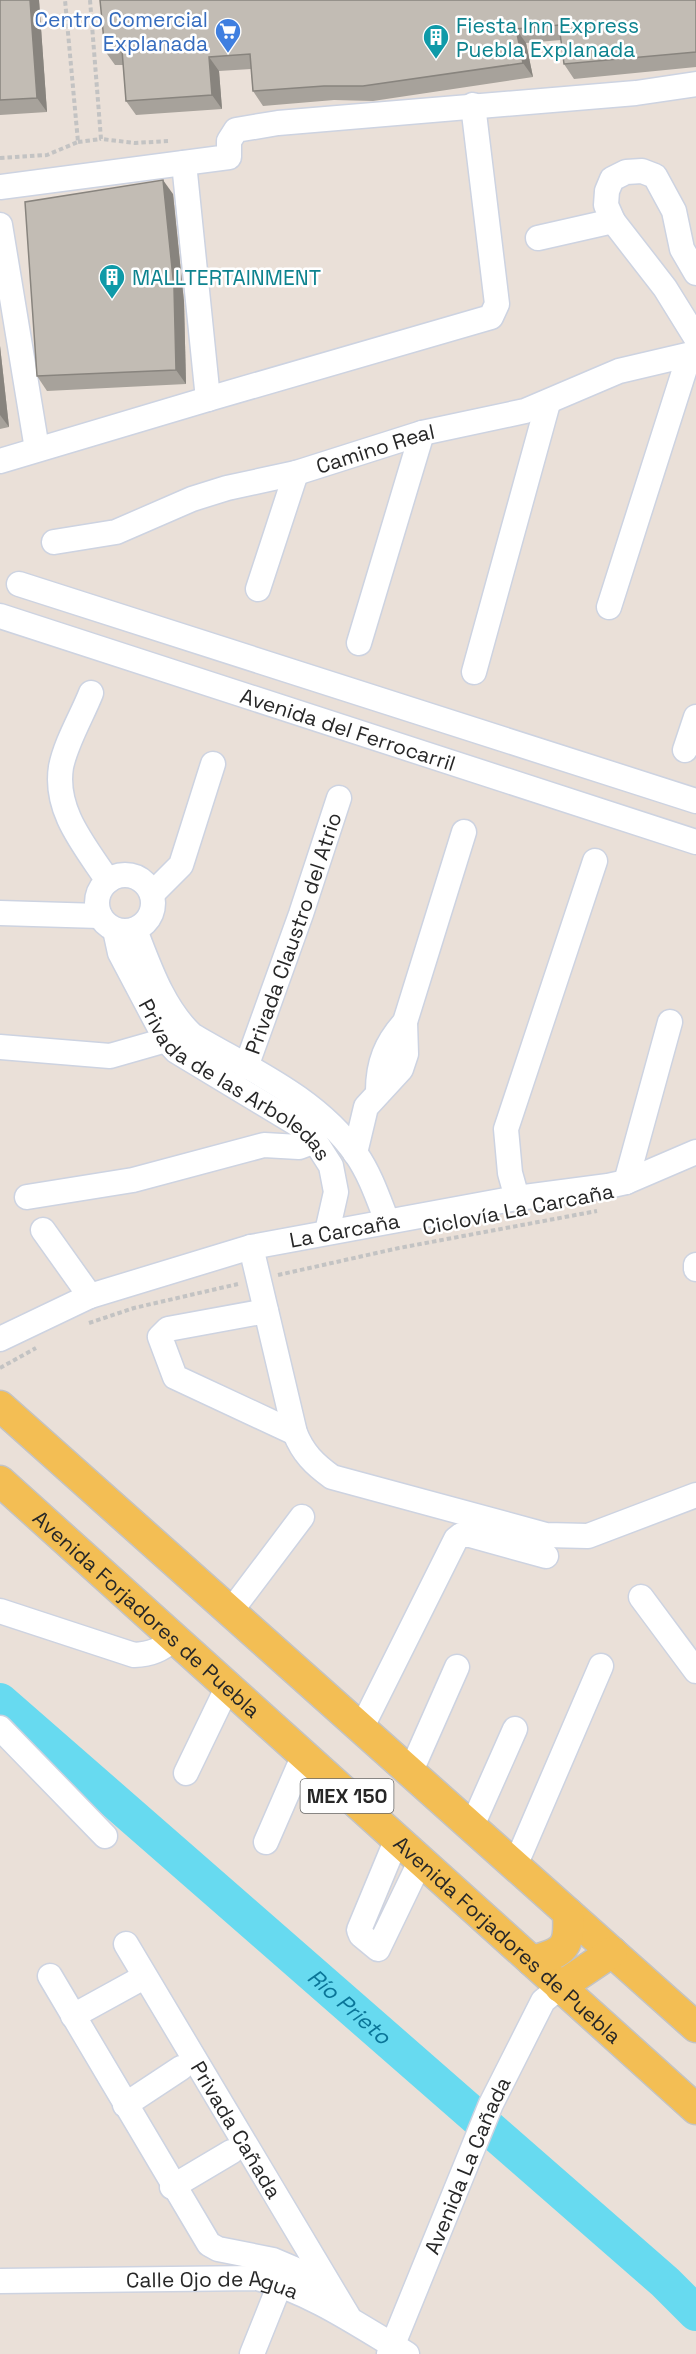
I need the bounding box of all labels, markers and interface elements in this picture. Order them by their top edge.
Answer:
place label: Centro Comercial Explanada [35,6,208,57]
place label: Fiesta Inn Express Puebla Explanada [456,12,639,63]
supermarket icon: Centro Comercial Explanada [213,16,243,54]
building icon: Fiesta Inn Express Puebla Explanada [421,22,451,60]
building icon: MALLTERTAINMENT [97,262,127,300]
place label: MALLTERTAINMENT [132,264,321,291]
street label: Camino Real [312,417,437,479]
street label: Avenida del Ferrocarril [237,681,459,777]
street label: Privada Claustro del Atrio [238,809,347,1057]
street label: Privada de las Arboledas [133,994,337,1165]
street label: Ciclovía La Carcaña [420,1177,616,1241]
street label: La Carcaña [287,1206,402,1253]
street label: Avenida Forjadores de Puebla [28,1504,266,1723]
road number: MEX 150 [300,1779,394,1813]
street label: Avenida Forjadores de Puebla [388,1830,627,2049]
water label: Río Prieto [302,1962,398,2051]
street label: Privada Cañada [185,2056,288,2203]
street label: Avenida La Cañada [418,2072,516,2258]
street label: Calle Ojo de Agua [126,2264,303,2305]

